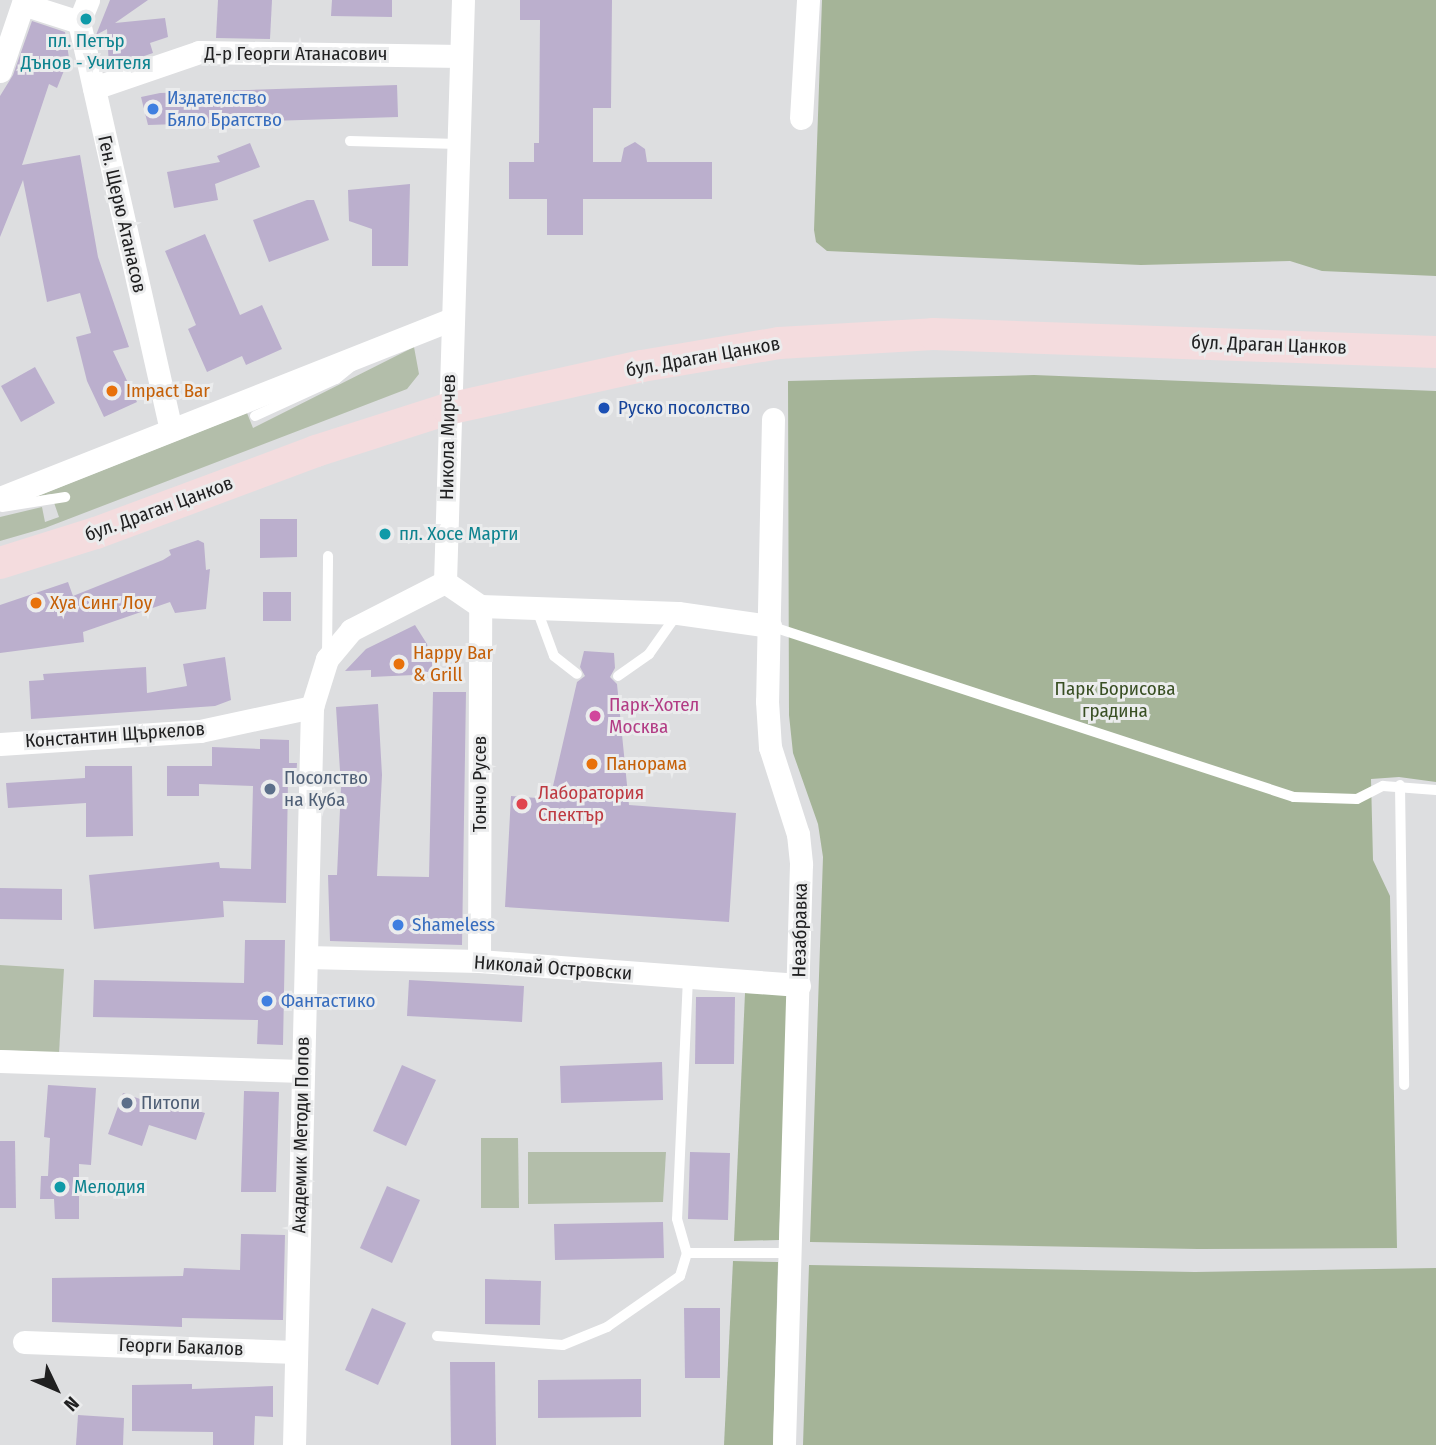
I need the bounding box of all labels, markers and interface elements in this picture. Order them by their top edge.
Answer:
marker: пл. Петър Дънов - Учителя [78,11,94,27]
place label: пл. Петър Дънов - Учителя [21,30,151,74]
street label: Д-р Георги Атанасович [205,43,387,65]
place label: Издателство Бяло Братство [167,87,282,131]
marker: Издателство Бяло Братство [145,101,161,117]
street label: Ген. Щерю Атанасов [93,133,151,295]
street label: бул. Драган Цанков [1191,331,1347,359]
street label: бул. Драган Цанков [624,332,782,382]
street label: Никола Мирчев [436,374,460,500]
place label: Impact Bar [126,380,210,402]
marker: Impact Bar [104,383,120,399]
place label: Руско посолство [618,397,750,419]
marker: Руско посолство [596,400,612,416]
street label: бул. Драган Цанков [82,472,236,546]
place label: пл. Хосе Марти [399,523,518,545]
marker: пл. Хосе Марти [377,526,393,542]
place label: Хуа Синг Лоу [50,592,152,614]
marker: Хуа Синг Лоу [28,595,44,611]
place label: Happy Bar & Grill [413,642,493,686]
marker: Happy Bar & Grill [391,656,407,672]
park label: Парк Борисова градина [1055,678,1175,722]
place label: Парк-Хотел Москва [609,694,699,738]
marker: Парк-Хотел Москва [587,708,603,724]
street label: Константин Щъркелов [24,717,206,753]
street label: Тончо Русев [469,736,491,832]
place label: Панорама [606,753,687,775]
marker: Панорама [584,756,600,772]
place label: Посолство на Куба [284,767,368,811]
marker: Посолство на Куба [262,781,278,797]
place label: Лаборатория Спектър [538,782,644,826]
marker: Лаборатория Спектър [512,794,532,814]
street label: Незабравка [788,883,812,977]
place label: Shameless [412,914,495,936]
marker: Shameless [390,917,406,933]
street label: Николай Островски [473,951,633,985]
place label: Фантастико [281,990,375,1012]
marker: Фантастико [259,993,275,1009]
street label: Академик Методи Попов [288,1036,314,1234]
place label: Питопи [141,1092,200,1114]
marker: Питопи [119,1095,135,1111]
place label: Мелодия [74,1176,145,1198]
marker: Мелодия [52,1179,68,1195]
street label: Георги Бакалов [118,1333,244,1361]
north arrow [21,1354,91,1424]
text: N [59,1392,84,1416]

